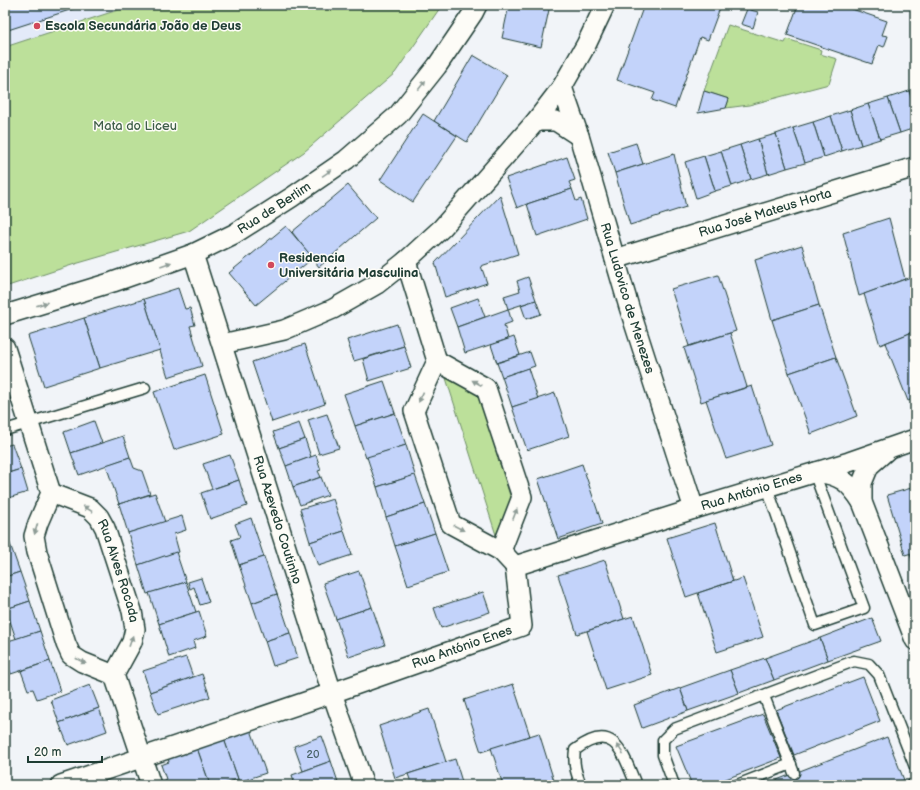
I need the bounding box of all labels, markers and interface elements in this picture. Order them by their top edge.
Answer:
place label: Escola Secundária João de Deus [45,18,241,34]
marker: Escola Secundária João de Deus [32,21,42,31]
one-way arrow [418,79,426,90]
park label: Mata do Liceu [93,118,177,134]
one-way arrow [322,169,333,177]
street label: Rua de Berlim [234,178,314,238]
street label: Rua José Mateus Horta [697,185,834,241]
street label: Rua Ludovico de Menezes [597,221,658,376]
place label: Residencia Universitária Masculina [279,250,418,281]
marker: Residencia Universitária Masculina [266,260,276,270]
one-way arrow [160,261,172,267]
one-way arrow [37,300,49,306]
one-way arrow [471,379,483,386]
one-way arrow [418,391,424,402]
street label: Rua Azevedo Coutinho [249,454,305,586]
street label: Rua António Enes [699,468,805,514]
one-way arrow [83,505,94,512]
one-way arrow [512,508,518,520]
street label: Rua Alves Rocada [94,516,142,624]
one-way arrow [33,523,39,535]
one-way arrow [453,525,465,532]
street label: Rua António Enes [410,622,515,672]
one-way arrow [129,634,135,646]
one-way arrow [75,658,87,664]
scale bar [28,738,102,764]
one-way arrow [616,744,624,755]
text: 20 m [34,745,61,760]
house number: 20 [307,748,320,761]

